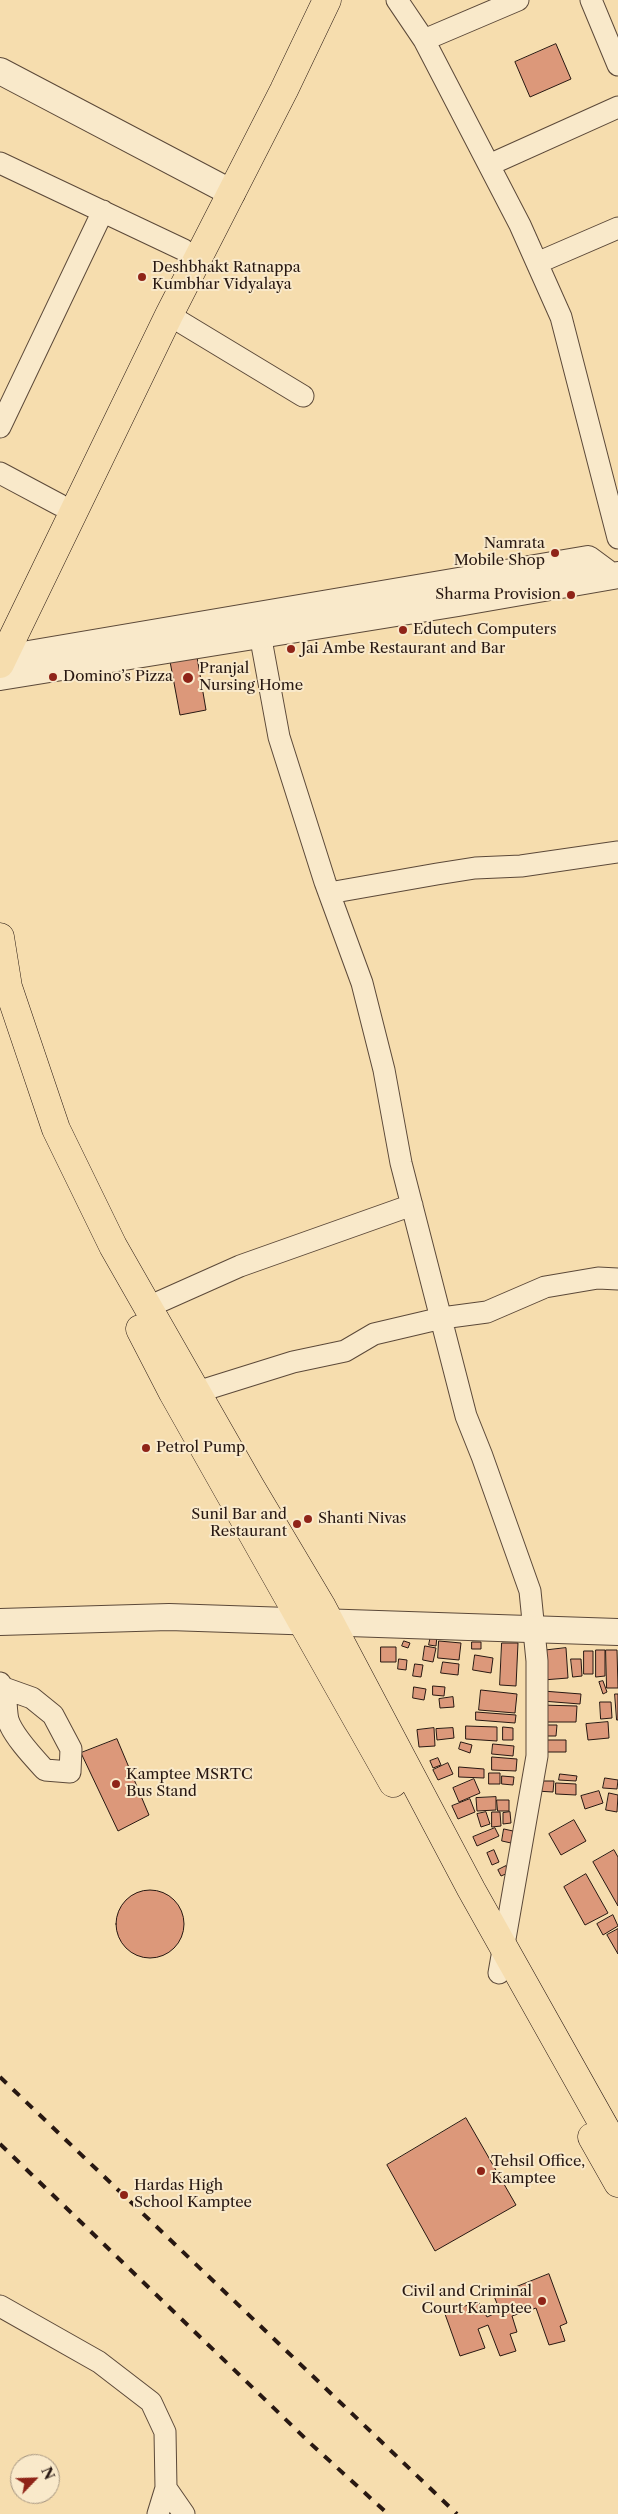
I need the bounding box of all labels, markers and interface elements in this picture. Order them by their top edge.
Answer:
place label: Deshbhakt Ratnappa Kumbhar Vidyalaya [152,259,301,294]
marker: Deshbhakt Ratnappa Kumbhar Vidyalaya [136,271,148,283]
place label: Namrata Mobile Shop [454,535,545,570]
marker: Namrata Mobile Shop [549,547,561,559]
place label: Sharma Provision [435,586,561,604]
marker: Sharma Provision [565,589,577,601]
place label: Edutech Computers [413,621,556,639]
marker: Edutech Computers [397,624,409,636]
place label: Jai Ambe Restaurant and Bar [301,640,505,658]
marker: Jai Ambe Restaurant and Bar [285,643,297,655]
place label: Pranjal Nursing Home [199,660,303,695]
place label: Domino’s Pizza [63,668,173,686]
marker: Domino’s Pizza [47,671,59,683]
marker: Pranjal Nursing Home [181,671,195,685]
place label: Petrol Pump [156,1439,245,1457]
marker: Petrol Pump [140,1442,152,1454]
place label: Sunil Bar and Restaurant [191,1506,287,1541]
place label: Shanti Nivas [318,1510,406,1528]
marker: Shanti Nivas [302,1513,314,1525]
marker: Sunil Bar and Restaurant [291,1518,303,1530]
place label: Kamptee MSRTC Bus Stand [126,1766,253,1801]
marker: Kamptee MSRTC Bus Stand [110,1778,122,1790]
place label: Tehsil Office, Kamptee [491,2153,585,2188]
marker: Tehsil Office, Kamptee [475,2165,487,2177]
place label: Hardas High School Kamptee [134,2177,252,2212]
marker: Hardas High School Kamptee [118,2189,130,2201]
place label: Civil and Criminal Court Kamptee [402,2283,532,2318]
marker: Civil and Criminal Court Kamptee [536,2295,548,2307]
north arrow [10,2454,60,2504]
text: N [37,2464,58,2483]

